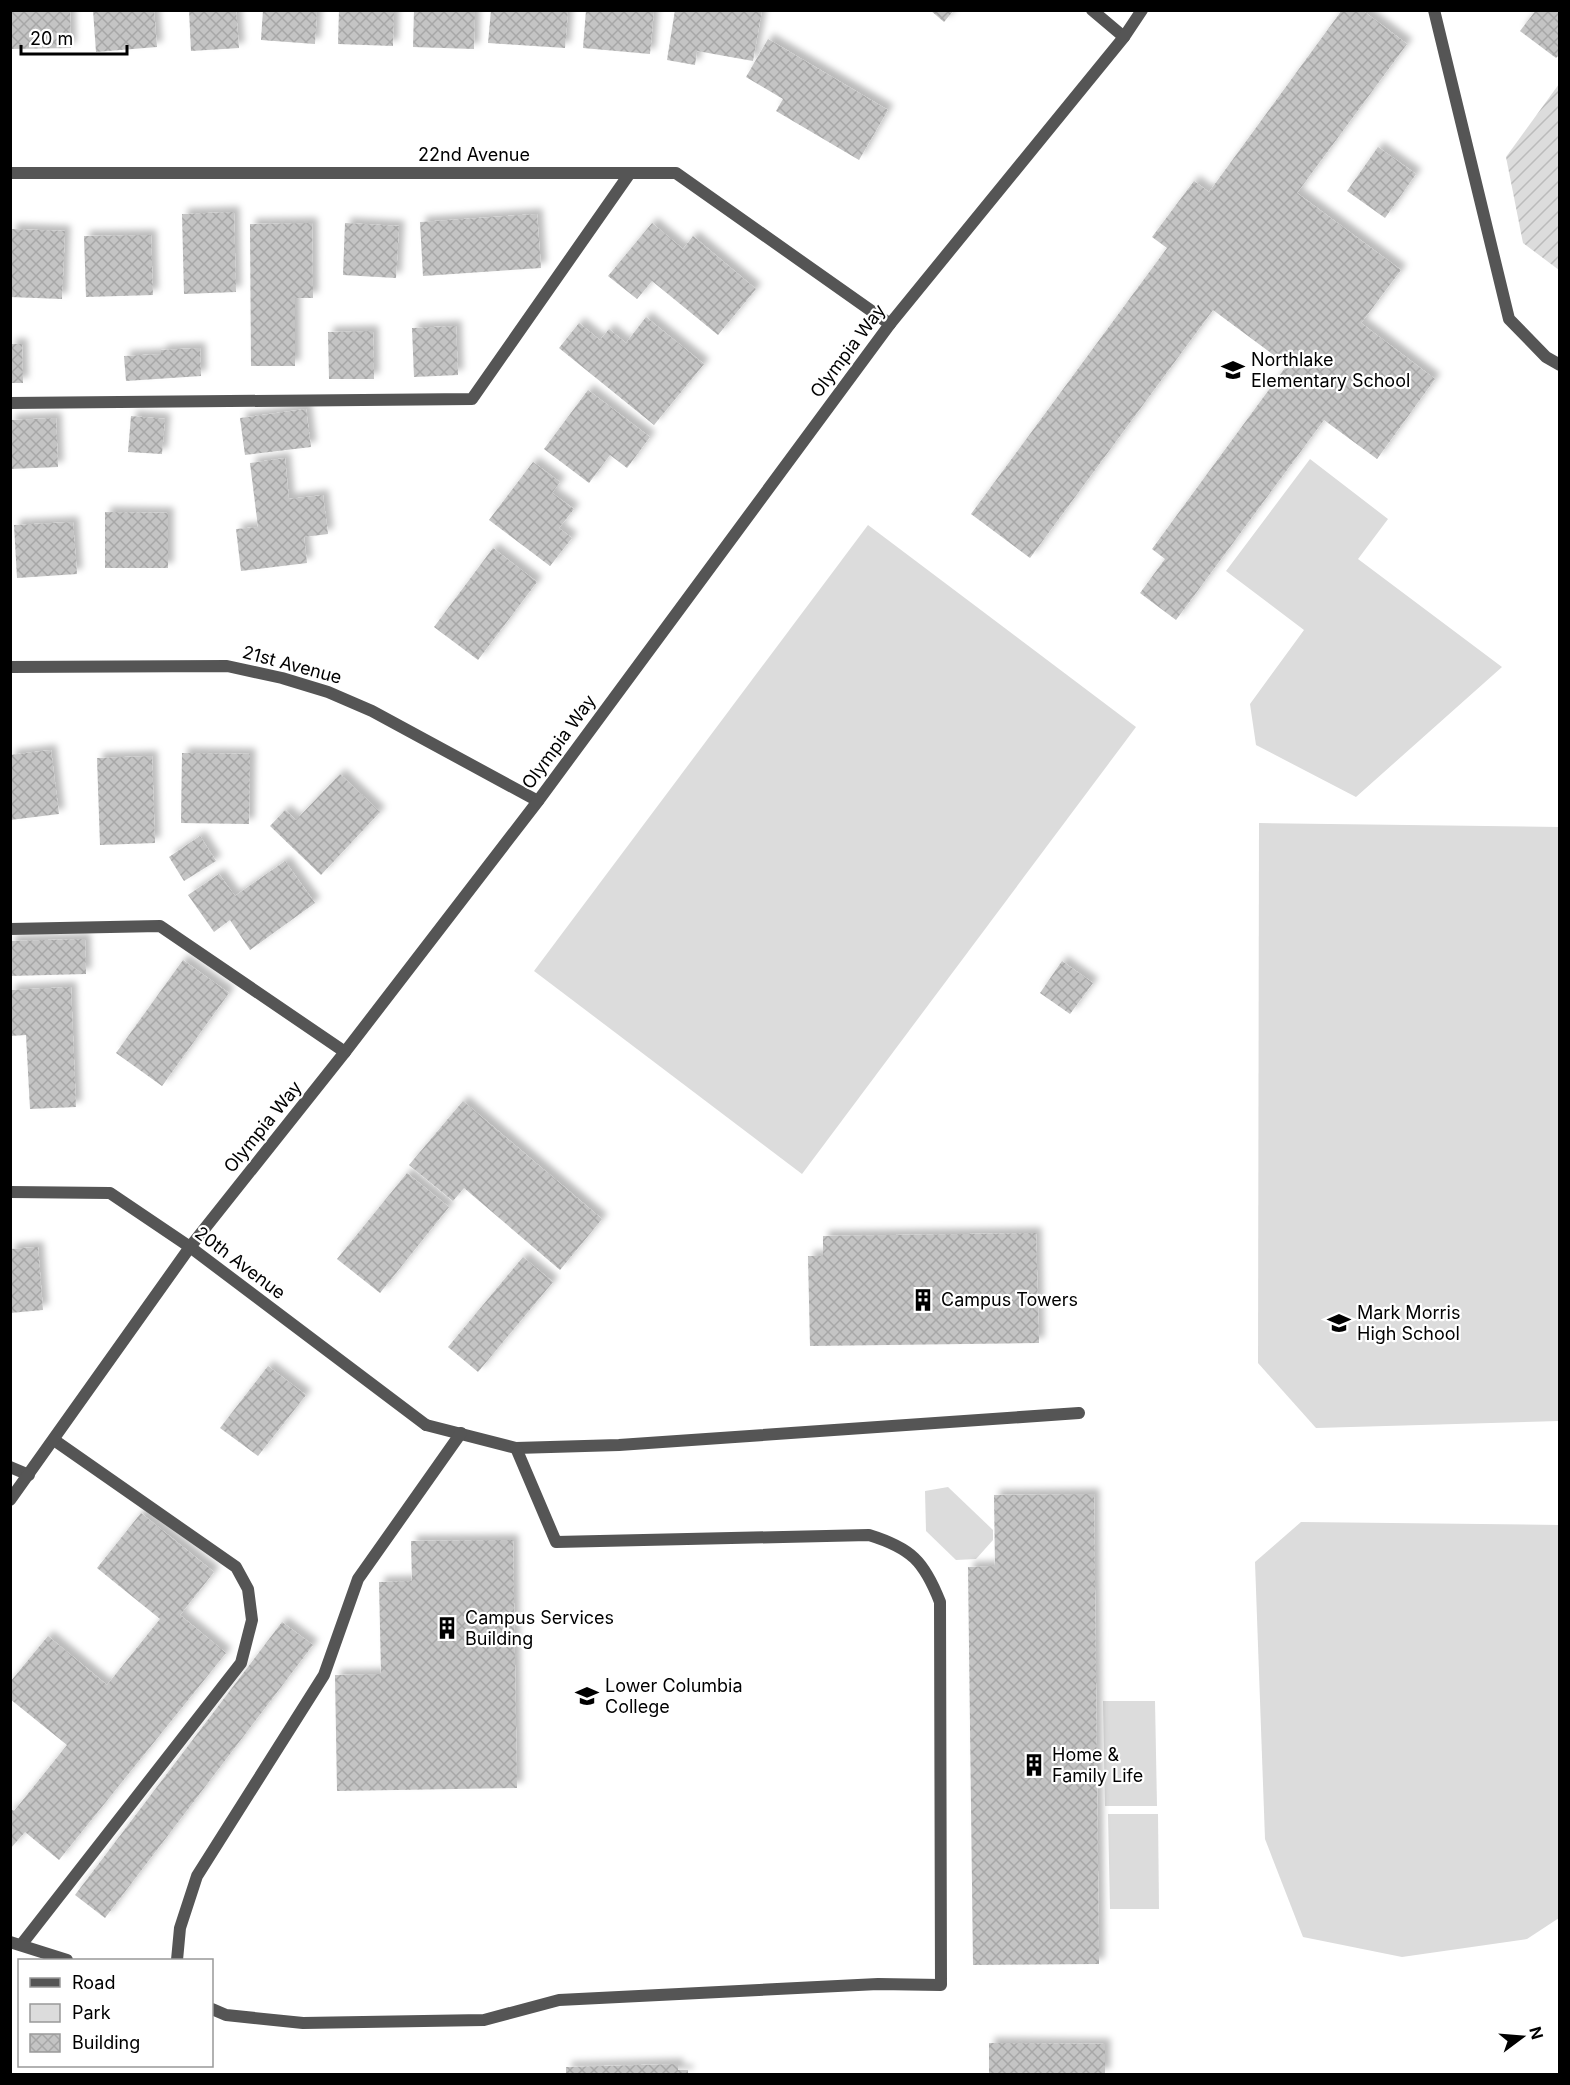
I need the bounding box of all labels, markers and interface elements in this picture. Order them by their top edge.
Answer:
scale bar [21,18,128,56]
text: 20 m [30,28,73,49]
street label: 22nd Avenue [418,144,530,165]
street label: Olympia Way [806,300,890,402]
place label: Northlake Elementary School [1251,349,1410,391]
school or university icon: Northlake Elementary School [1220,357,1246,383]
street label: 21st Avenue [240,641,344,688]
street label: Olympia Way [517,690,600,793]
street label: Olympia Way [219,1077,306,1177]
street label: 20th Avenue [191,1222,290,1303]
building icon: Campus Towers [910,1287,936,1313]
place label: Campus Towers [941,1289,1078,1310]
place label: Mark Morris High School [1357,1302,1460,1344]
school or university icon: Mark Morris High School [1326,1310,1352,1336]
place label: Campus Services Building [465,1607,614,1649]
building icon: Campus Services Building [434,1615,460,1641]
place label: Lower Columbia College [605,1675,743,1717]
school or university icon: Lower Columbia College [574,1683,600,1709]
place label: Home & Family Life [1052,1744,1143,1786]
building icon: Home & Family Life [1021,1752,1047,1778]
legend [18,1959,213,2067]
text: Road [72,1972,115,1993]
text: Park [72,2002,111,2023]
north arrow [1492,2007,1552,2067]
text: N [1525,2024,1548,2041]
text: Building [72,2032,140,2053]

